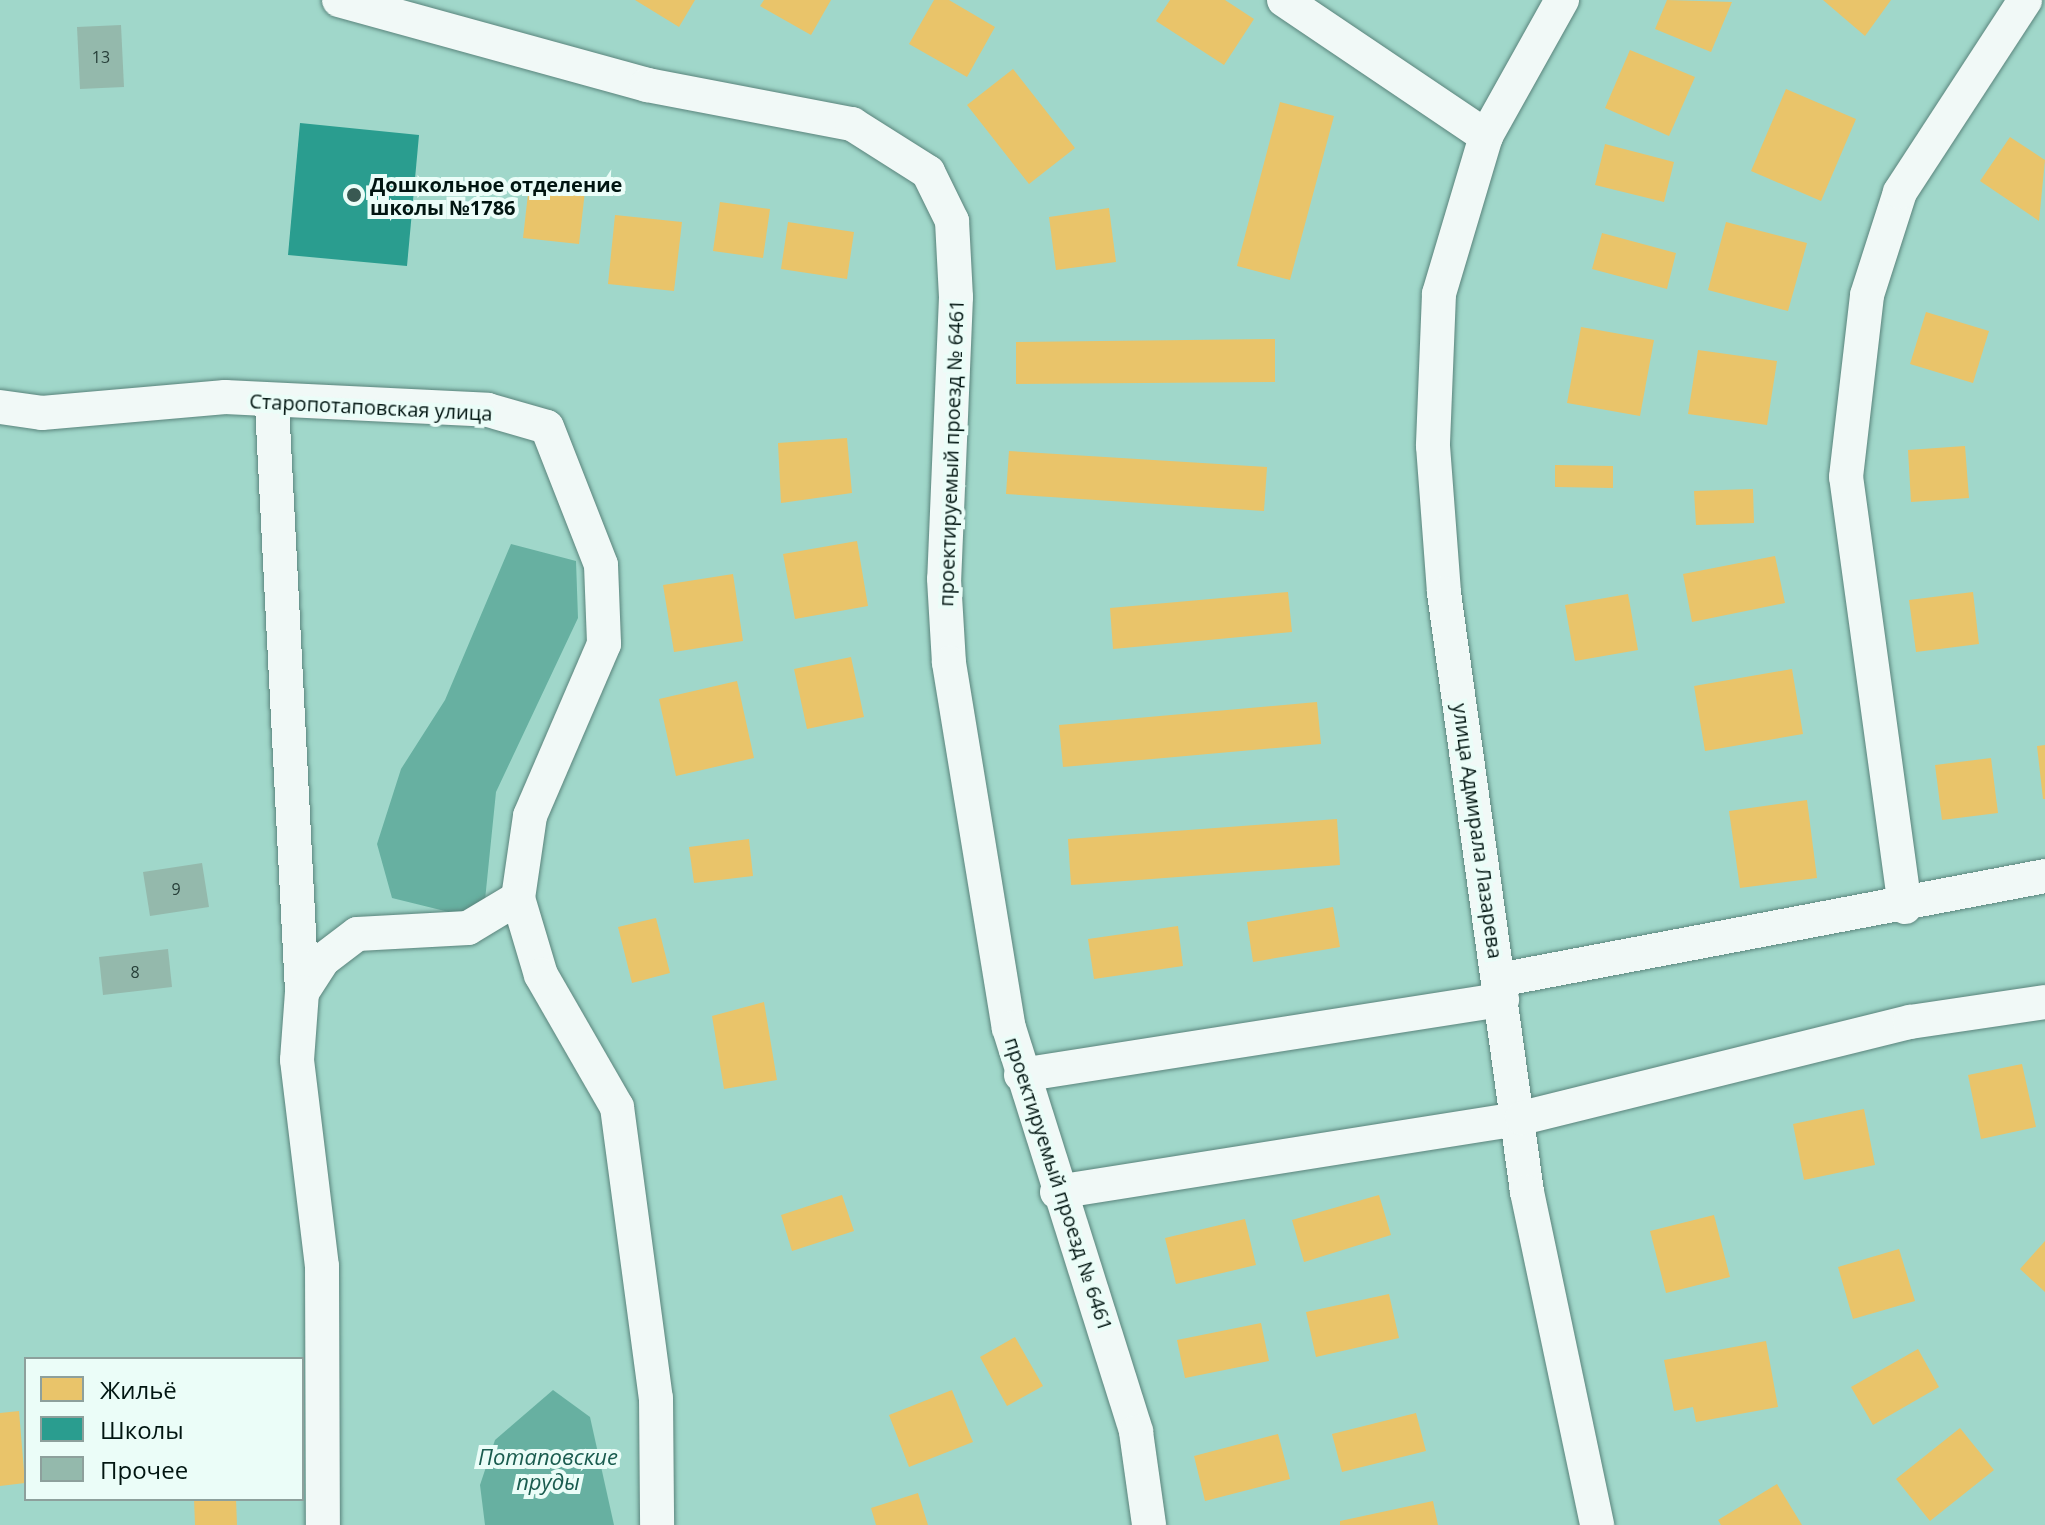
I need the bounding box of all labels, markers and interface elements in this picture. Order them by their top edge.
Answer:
house number: 13 [92,47,110,67]
place label: Дошкольное отделение школы №1786 [370,172,622,219]
marker: Дошкольное отделение школы №1786 [345,186,363,204]
street label: проектируемый проезд № 6461 [934,299,968,607]
street label: Старопотаповская улица [249,389,493,425]
street label: улица Адмирала Лазарева [1448,702,1508,960]
house number: 9 [171,879,181,899]
house number: 8 [130,962,140,982]
street label: проектируемый проезд № 6461 [1000,1034,1118,1334]
legend [24,1357,304,1501]
text: Жильё [100,1373,177,1406]
text: Школы [100,1413,184,1446]
water label: Потаповские пруды [478,1443,618,1494]
text: Прочее [100,1453,188,1486]

